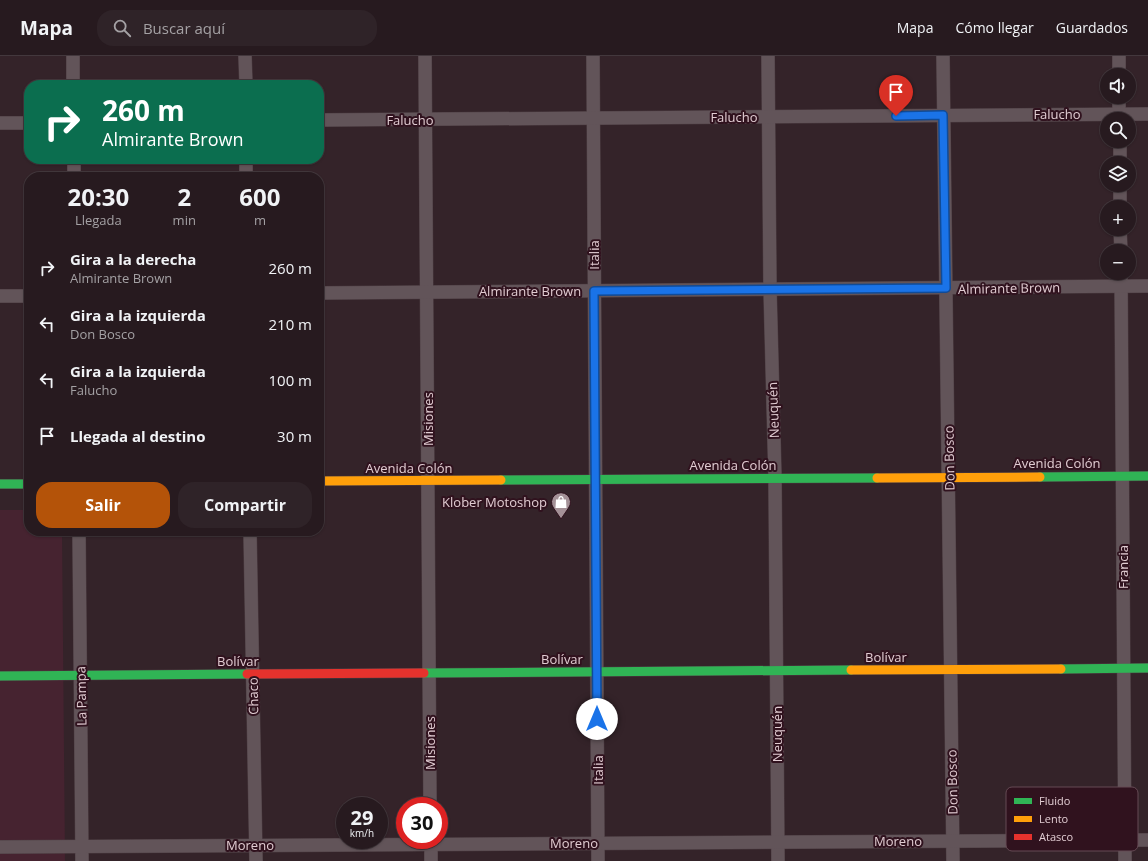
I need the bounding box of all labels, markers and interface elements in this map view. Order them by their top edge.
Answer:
search box [97,10,377,46]
text: Mapa [20,15,73,41]
icon: search [111,17,133,39]
text: Buscar aquí [143,18,225,38]
text: Mapa [897,18,933,37]
text: Cómo llegar [955,18,1034,37]
text: Guardados [1056,18,1128,37]
map controls [1100,68,1136,280]
button: sound [1100,68,1136,104]
pin [879,75,913,116]
icon: arrive [885,81,907,103]
text: 260 m [102,91,185,129]
icon: right [36,96,88,148]
street label: Falucho [1033,105,1081,123]
street label: Falucho [710,108,758,126]
street label: Falucho [386,111,434,129]
button: search [1100,112,1136,148]
text: Almirante Brown [102,127,244,151]
button: layers [1100,156,1136,192]
text: 20:30 [67,180,129,213]
text: 2 [177,180,191,213]
text: 600 [239,180,281,213]
button: + [1100,200,1136,236]
text: Llegada [75,211,122,229]
text: min [173,211,196,229]
text: m [254,211,266,229]
street label: Italia [585,240,603,270]
button: − [1100,244,1136,280]
text: Gira a la derecha [70,249,196,269]
icon: right [36,257,58,279]
text: 260 m [268,258,312,278]
text: Almirante Brown [70,269,172,287]
street label: Almirante Brown [958,278,1060,298]
street label: Almirante Brown [479,282,581,300]
text: Gira a la izquierda [70,305,206,325]
icon: left [36,313,58,335]
text: 210 m [268,314,312,334]
text: Don Bosco [70,325,135,343]
text: Gira a la izquierda [70,361,206,381]
icon: left [36,369,58,391]
text: 100 m [268,370,312,390]
text: Falucho [70,381,117,399]
street label: Neuquén [763,382,783,438]
street label: Misiones [419,392,437,446]
icon: arrive [36,425,58,447]
street label: Don Bosco [939,425,959,491]
text: Llegada al destino [70,426,205,446]
text: 30 m [277,426,312,446]
street label: Avenida Colón [1014,454,1100,472]
street label: Avenida Colón [690,456,776,474]
street label: Avenida Colón [366,459,452,477]
button: Salir [36,482,170,528]
button: Compartir [178,482,312,528]
shop icon: Klober Motoshop [550,491,572,519]
place label: Klober Motoshop [442,493,547,511]
street label: Francia [1114,545,1132,589]
street label: Bolívar [865,648,908,666]
street label: Bolívar [541,650,584,668]
street label: Bolívar [217,652,260,670]
street label: La Pampa [71,666,91,726]
street label: Chaco [244,677,262,715]
position arrow [576,698,618,740]
street label: Neuquén [768,706,786,762]
street label: Misiones [421,716,439,770]
street label: Don Bosco [942,749,962,815]
street label: Italia [589,755,607,785]
legend [1006,787,1138,851]
text: Fluido [1039,793,1071,808]
speed limit sign: 30 [396,797,448,849]
text: 29 [351,804,373,831]
text: Lento [1039,811,1069,826]
text: km/h [350,826,374,840]
text: Atasco [1039,829,1074,844]
street label: Moreno [874,832,922,850]
street label: Moreno [550,834,598,852]
street label: Moreno [226,836,274,854]

